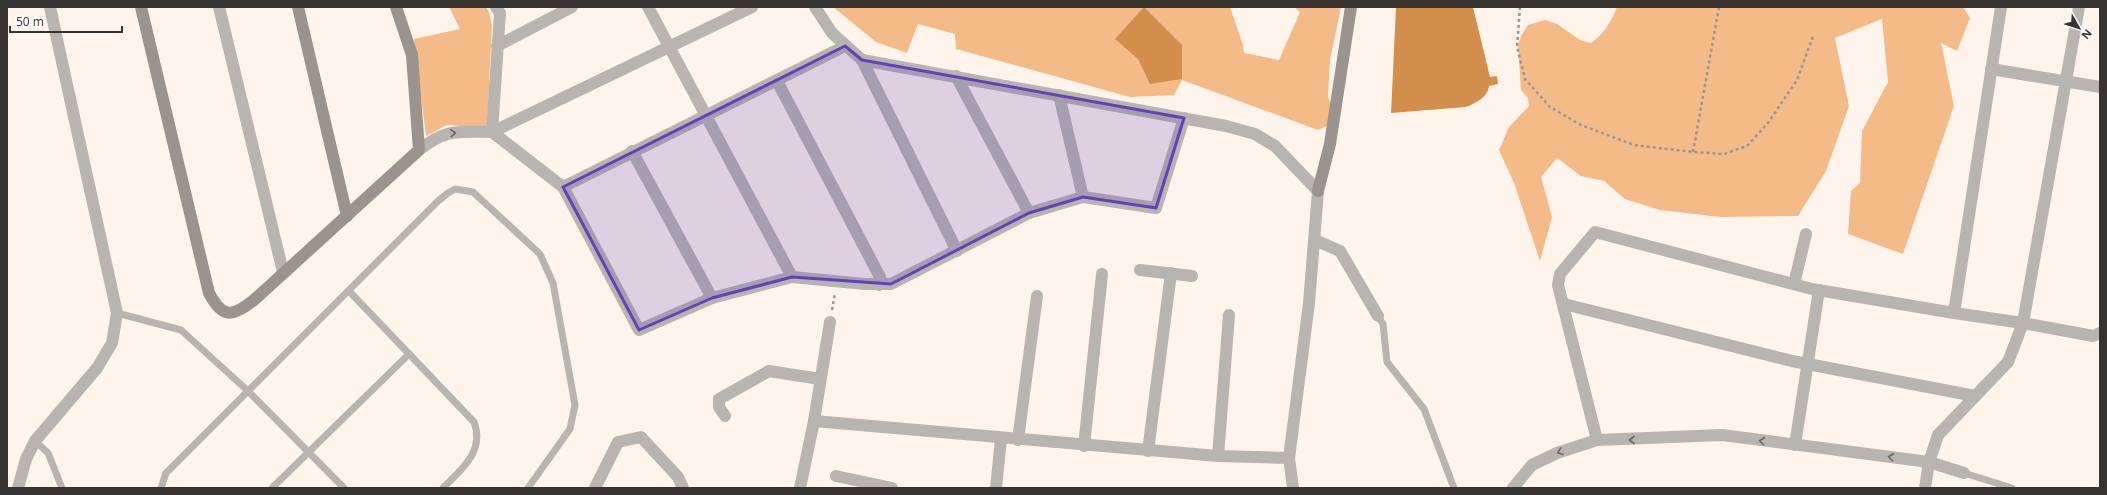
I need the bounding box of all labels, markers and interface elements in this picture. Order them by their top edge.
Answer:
scale bar [10,8,122,34]
north arrow [2059,8,2099,48]
text: 50 m [16,13,44,30]
text: N [2079,26,2096,43]
one-way arrow [449,128,456,137]
one-way arrow [1629,436,1635,444]
one-way arrow [1759,436,1765,445]
one-way arrow [1557,447,1564,456]
one-way arrow [1888,453,1894,462]

